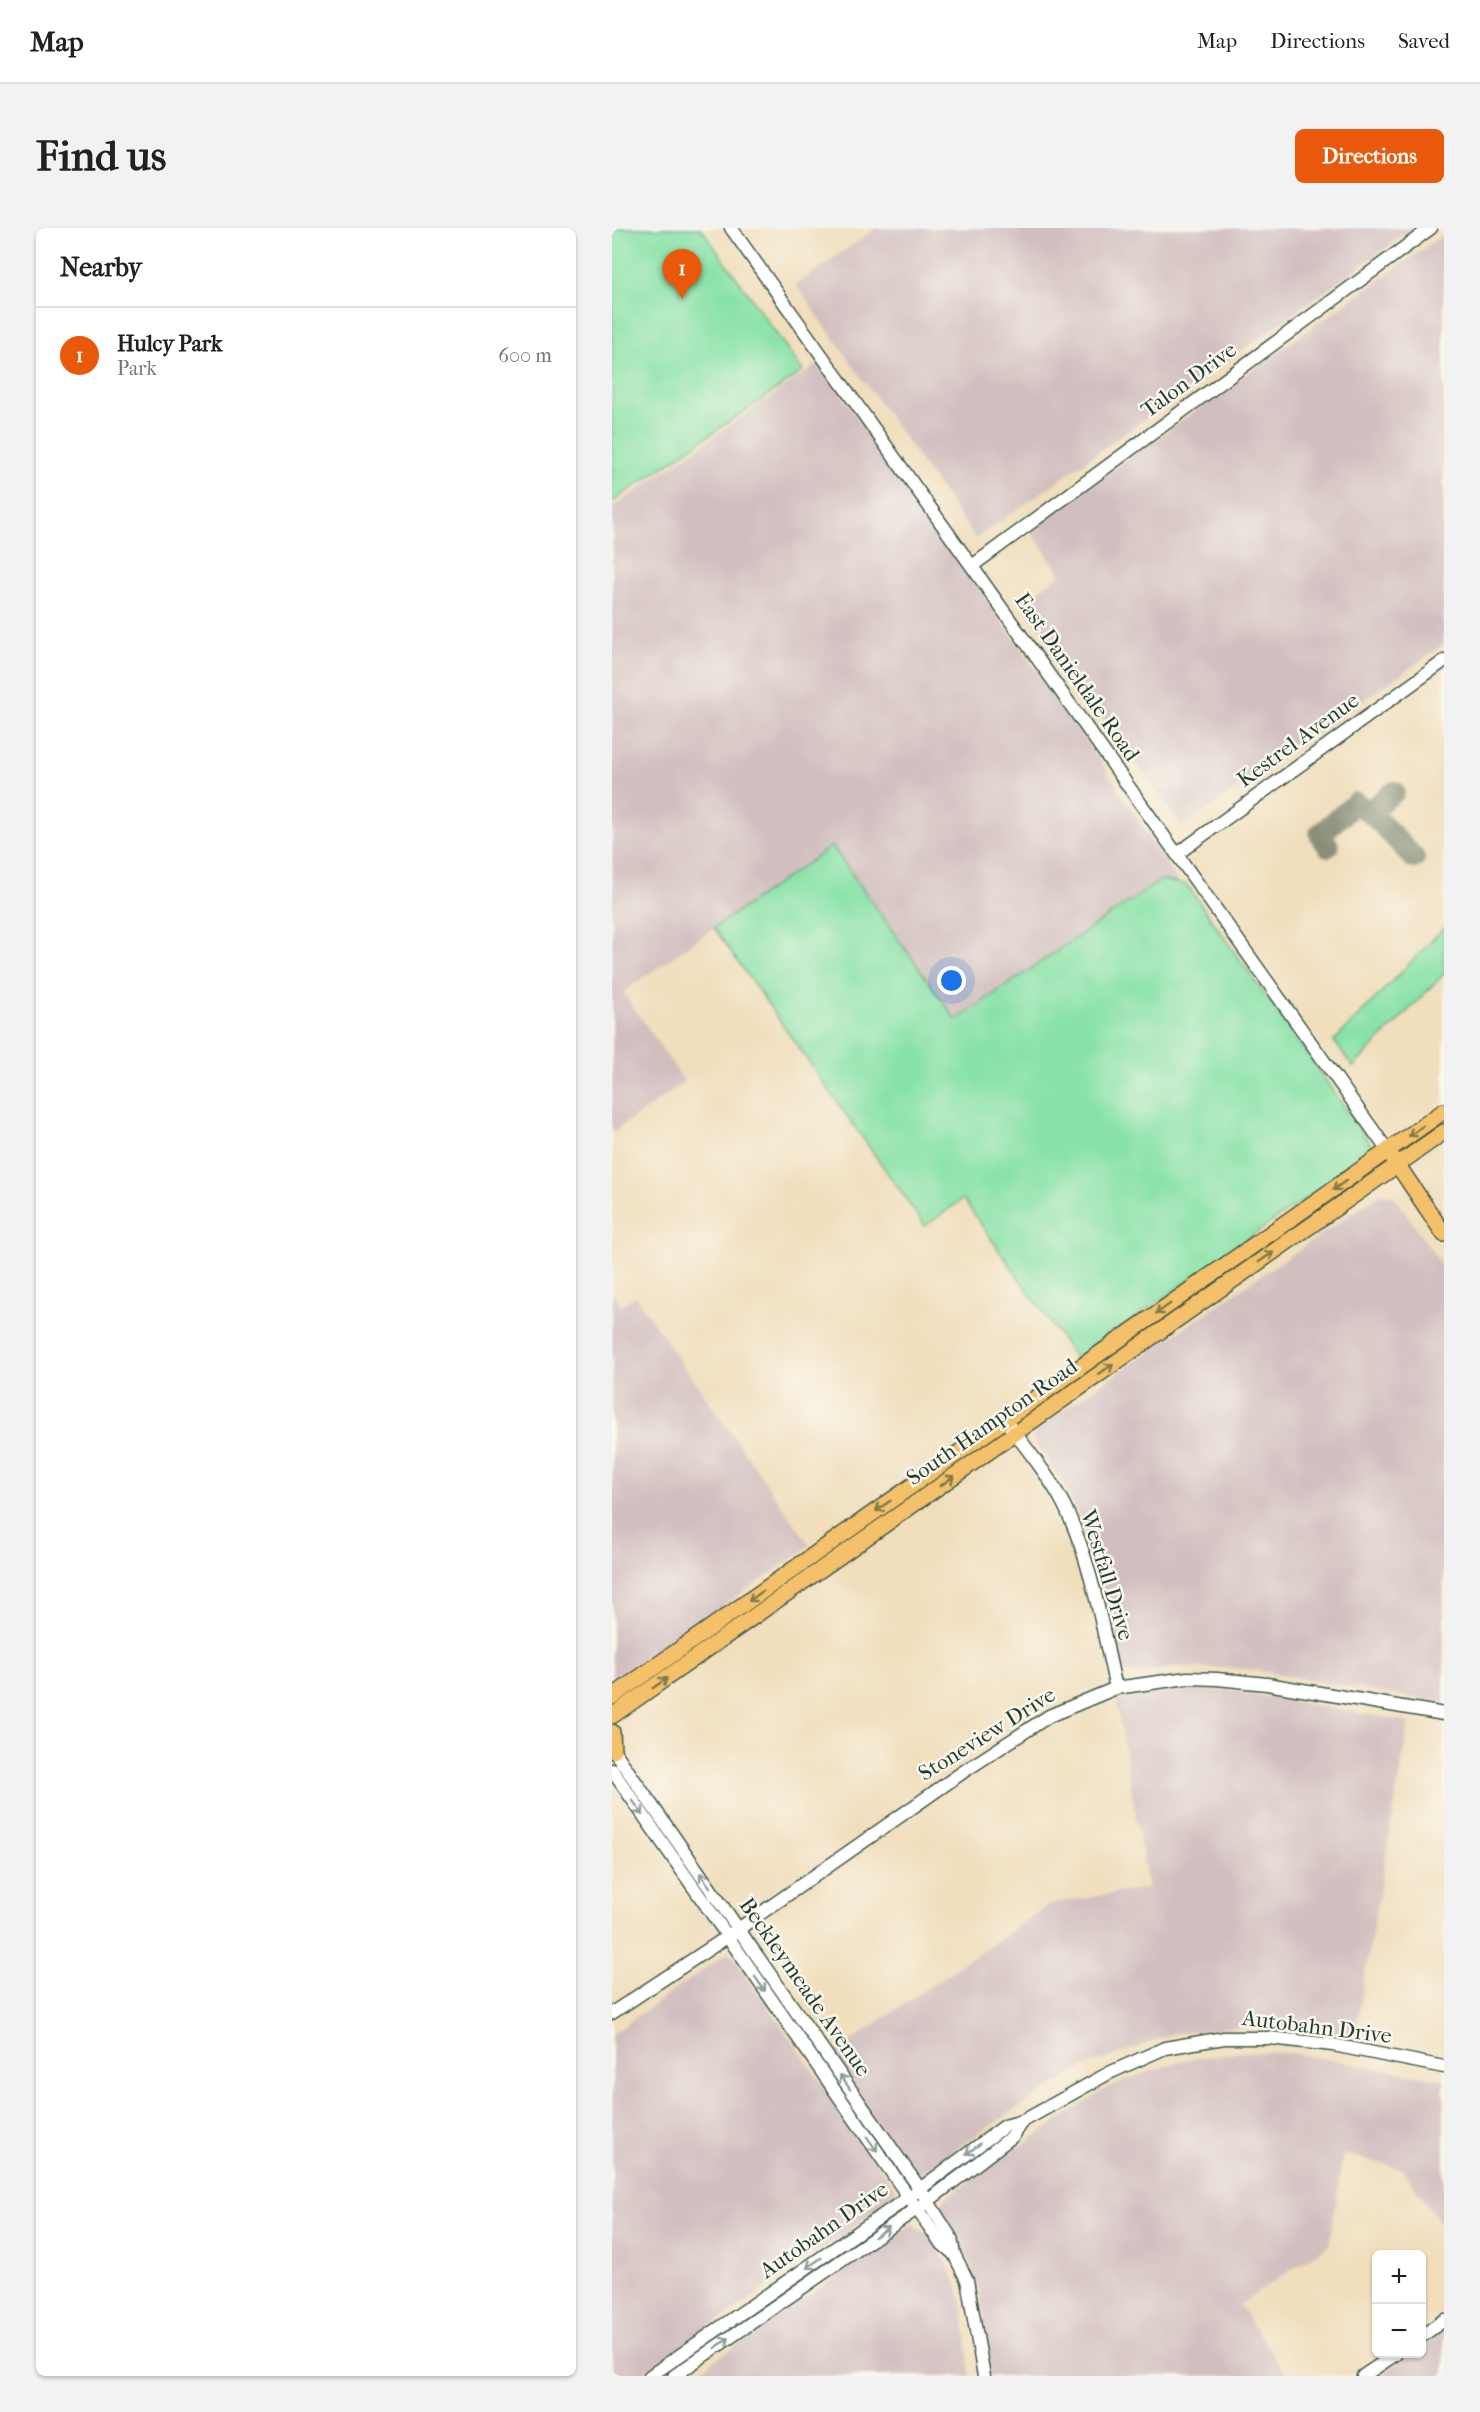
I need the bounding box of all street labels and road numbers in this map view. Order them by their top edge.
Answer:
street label: Talon Drive [1136,337,1242,423]
street label: East Danieldale Road [1009,588,1146,767]
street label: Kestrel Avenue [1232,687,1364,793]
street label: South Hampton Road [902,1353,1083,1491]
street label: Westfall Drive [1075,1506,1139,1643]
street label: Stoneview Drive [914,1681,1060,1786]
street label: Beckleymeade Avenue [734,1893,877,2081]
street label: Autobahn Drive [1240,2005,1393,2049]
street label: Autobahn Drive [754,2176,893,2284]

